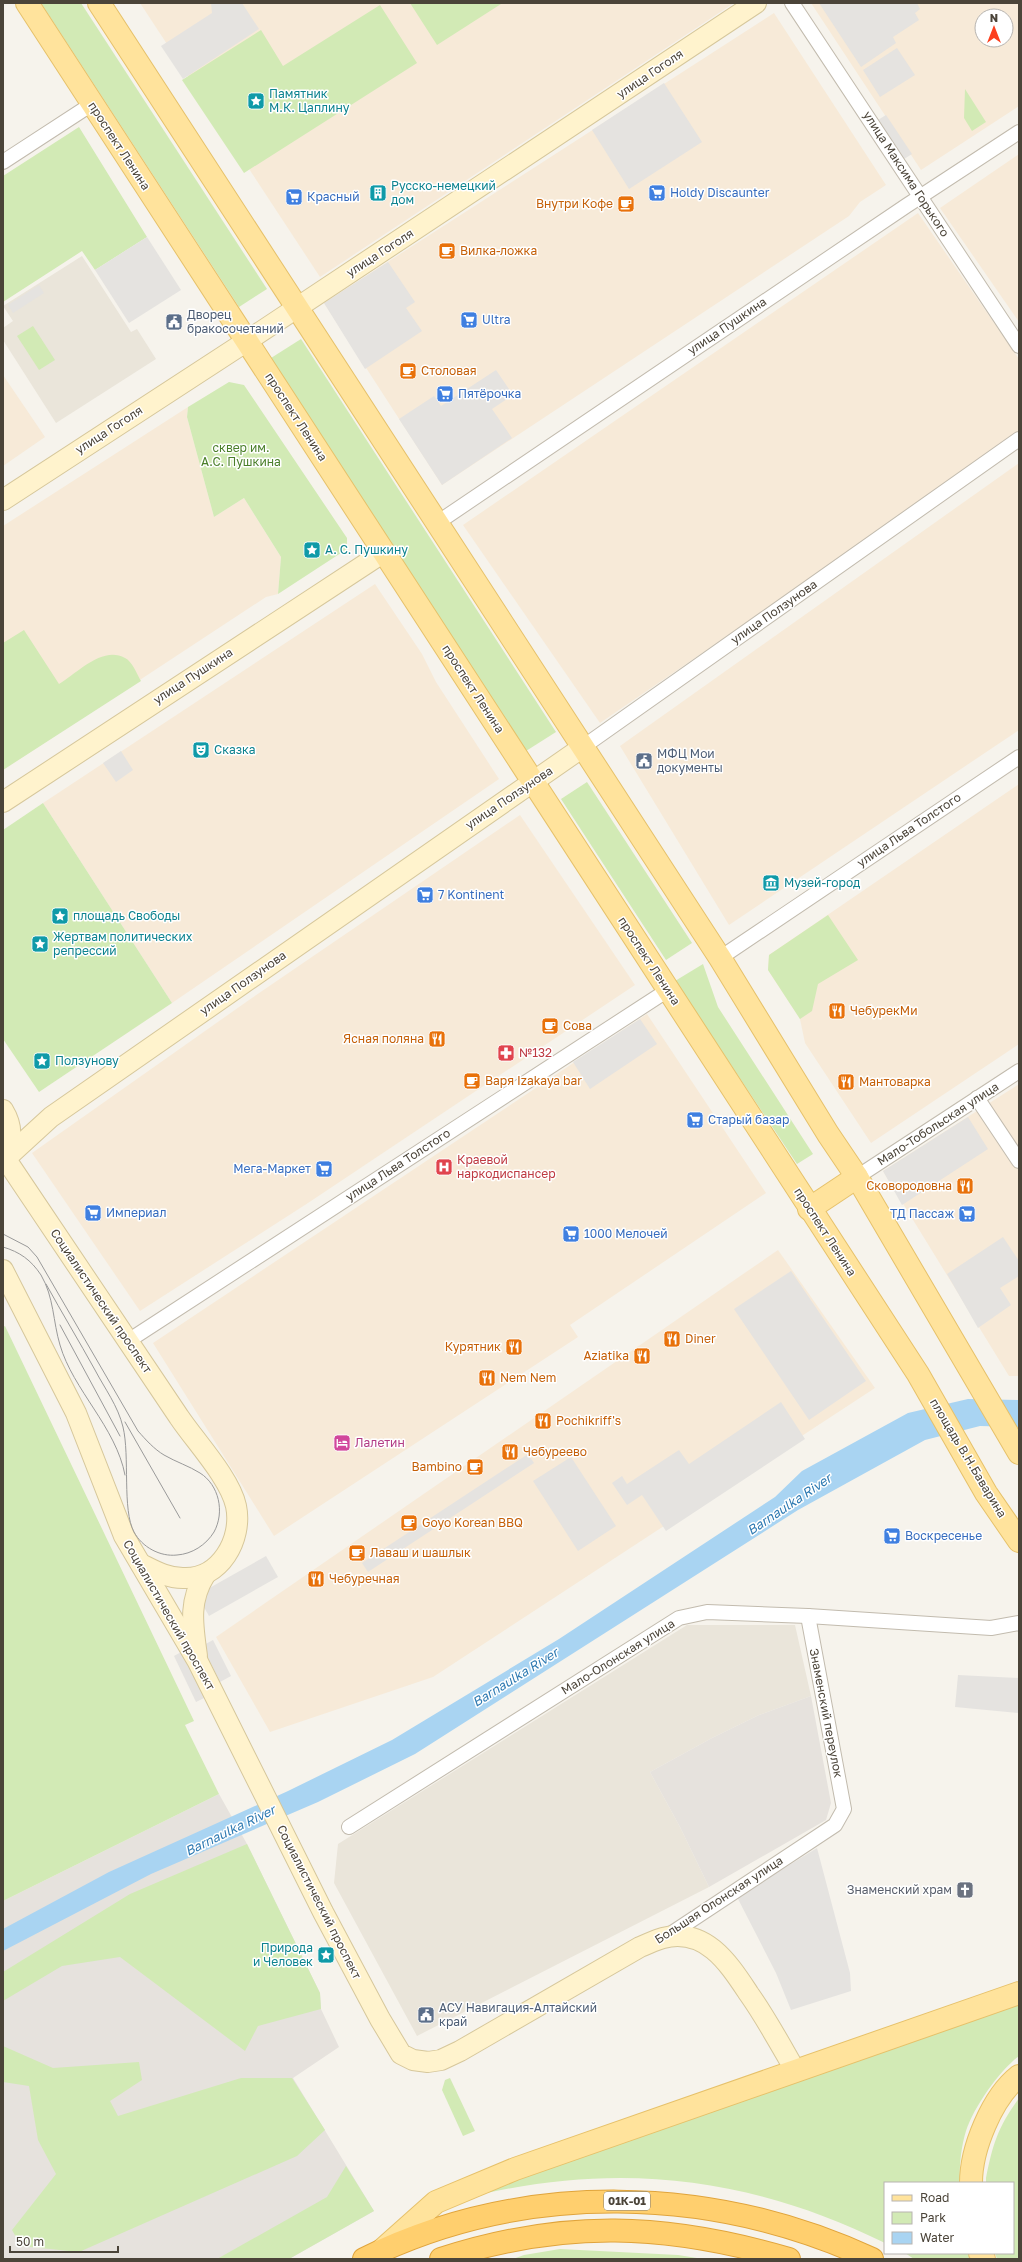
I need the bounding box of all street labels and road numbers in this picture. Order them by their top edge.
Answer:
street label: улица Гоголя [614,46,686,101]
street label: проспект Ленина [85,99,154,193]
street label: улица Максима Горького [860,108,953,239]
street label: улица Гоголя [343,225,416,280]
street label: улица Пушкина [684,294,769,358]
street label: проспект Ленина [262,370,331,464]
street label: улица Гоголя [72,402,145,457]
street label: улица Ползунова [728,576,820,647]
street label: проспект Ленина [439,642,508,736]
street label: улица Пушкина [150,644,235,707]
street label: улица Ползунова [462,763,555,832]
street label: улица Льва Толстого [854,789,964,870]
street label: проспект Ленина [615,914,684,1008]
street label: улица Ползунова [197,947,289,1018]
street label: Мало-Тобольская улица [874,1079,1001,1168]
street label: улица Льва Толстого [342,1125,453,1204]
street label: проспект Ленина [791,1185,860,1279]
street label: Социалистический проспект [47,1226,155,1376]
street label: площадь В.Н.Баварина [927,1395,1010,1520]
street label: Социалистический проспект [120,1537,219,1693]
street label: Мало-Олонская улица [558,1615,677,1698]
street label: Знаменский переулок [807,1647,846,1779]
street label: Социалистический проспект [274,1822,365,1981]
street label: Большая Олонская улица [652,1852,786,1947]
road number: 01К-01 [604,2192,650,2210]

